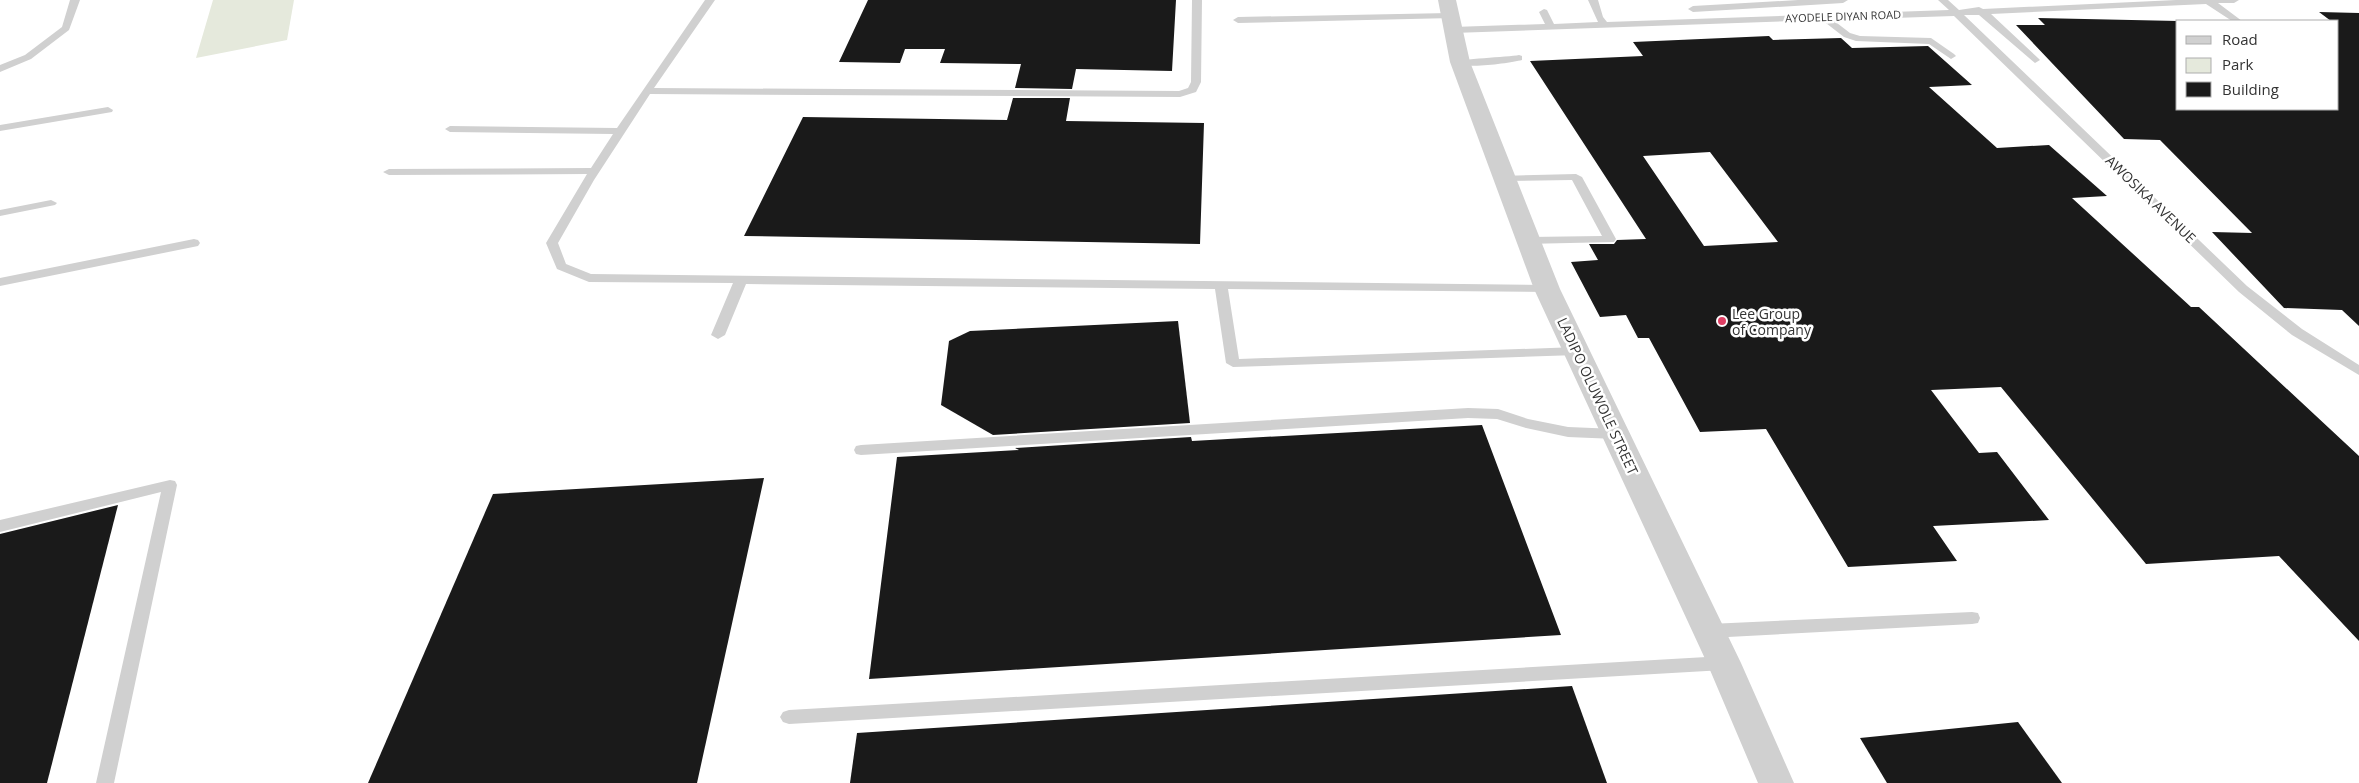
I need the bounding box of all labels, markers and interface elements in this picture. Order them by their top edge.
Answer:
street label: AYODELE DIYAN ROAD [1785,6,1901,26]
legend [2176,20,2339,110]
text: Road [2222,29,2258,49]
text: Park [2222,54,2253,74]
text: Building [2222,79,2279,99]
street label: AWOSIKA AVENUE [2102,151,2200,247]
place label: Lee Group of Company [1732,304,1812,339]
street label: LADIPO OLUWOLE STREET [1553,314,1643,478]
marker: Lee Group of Company [1716,315,1728,327]

